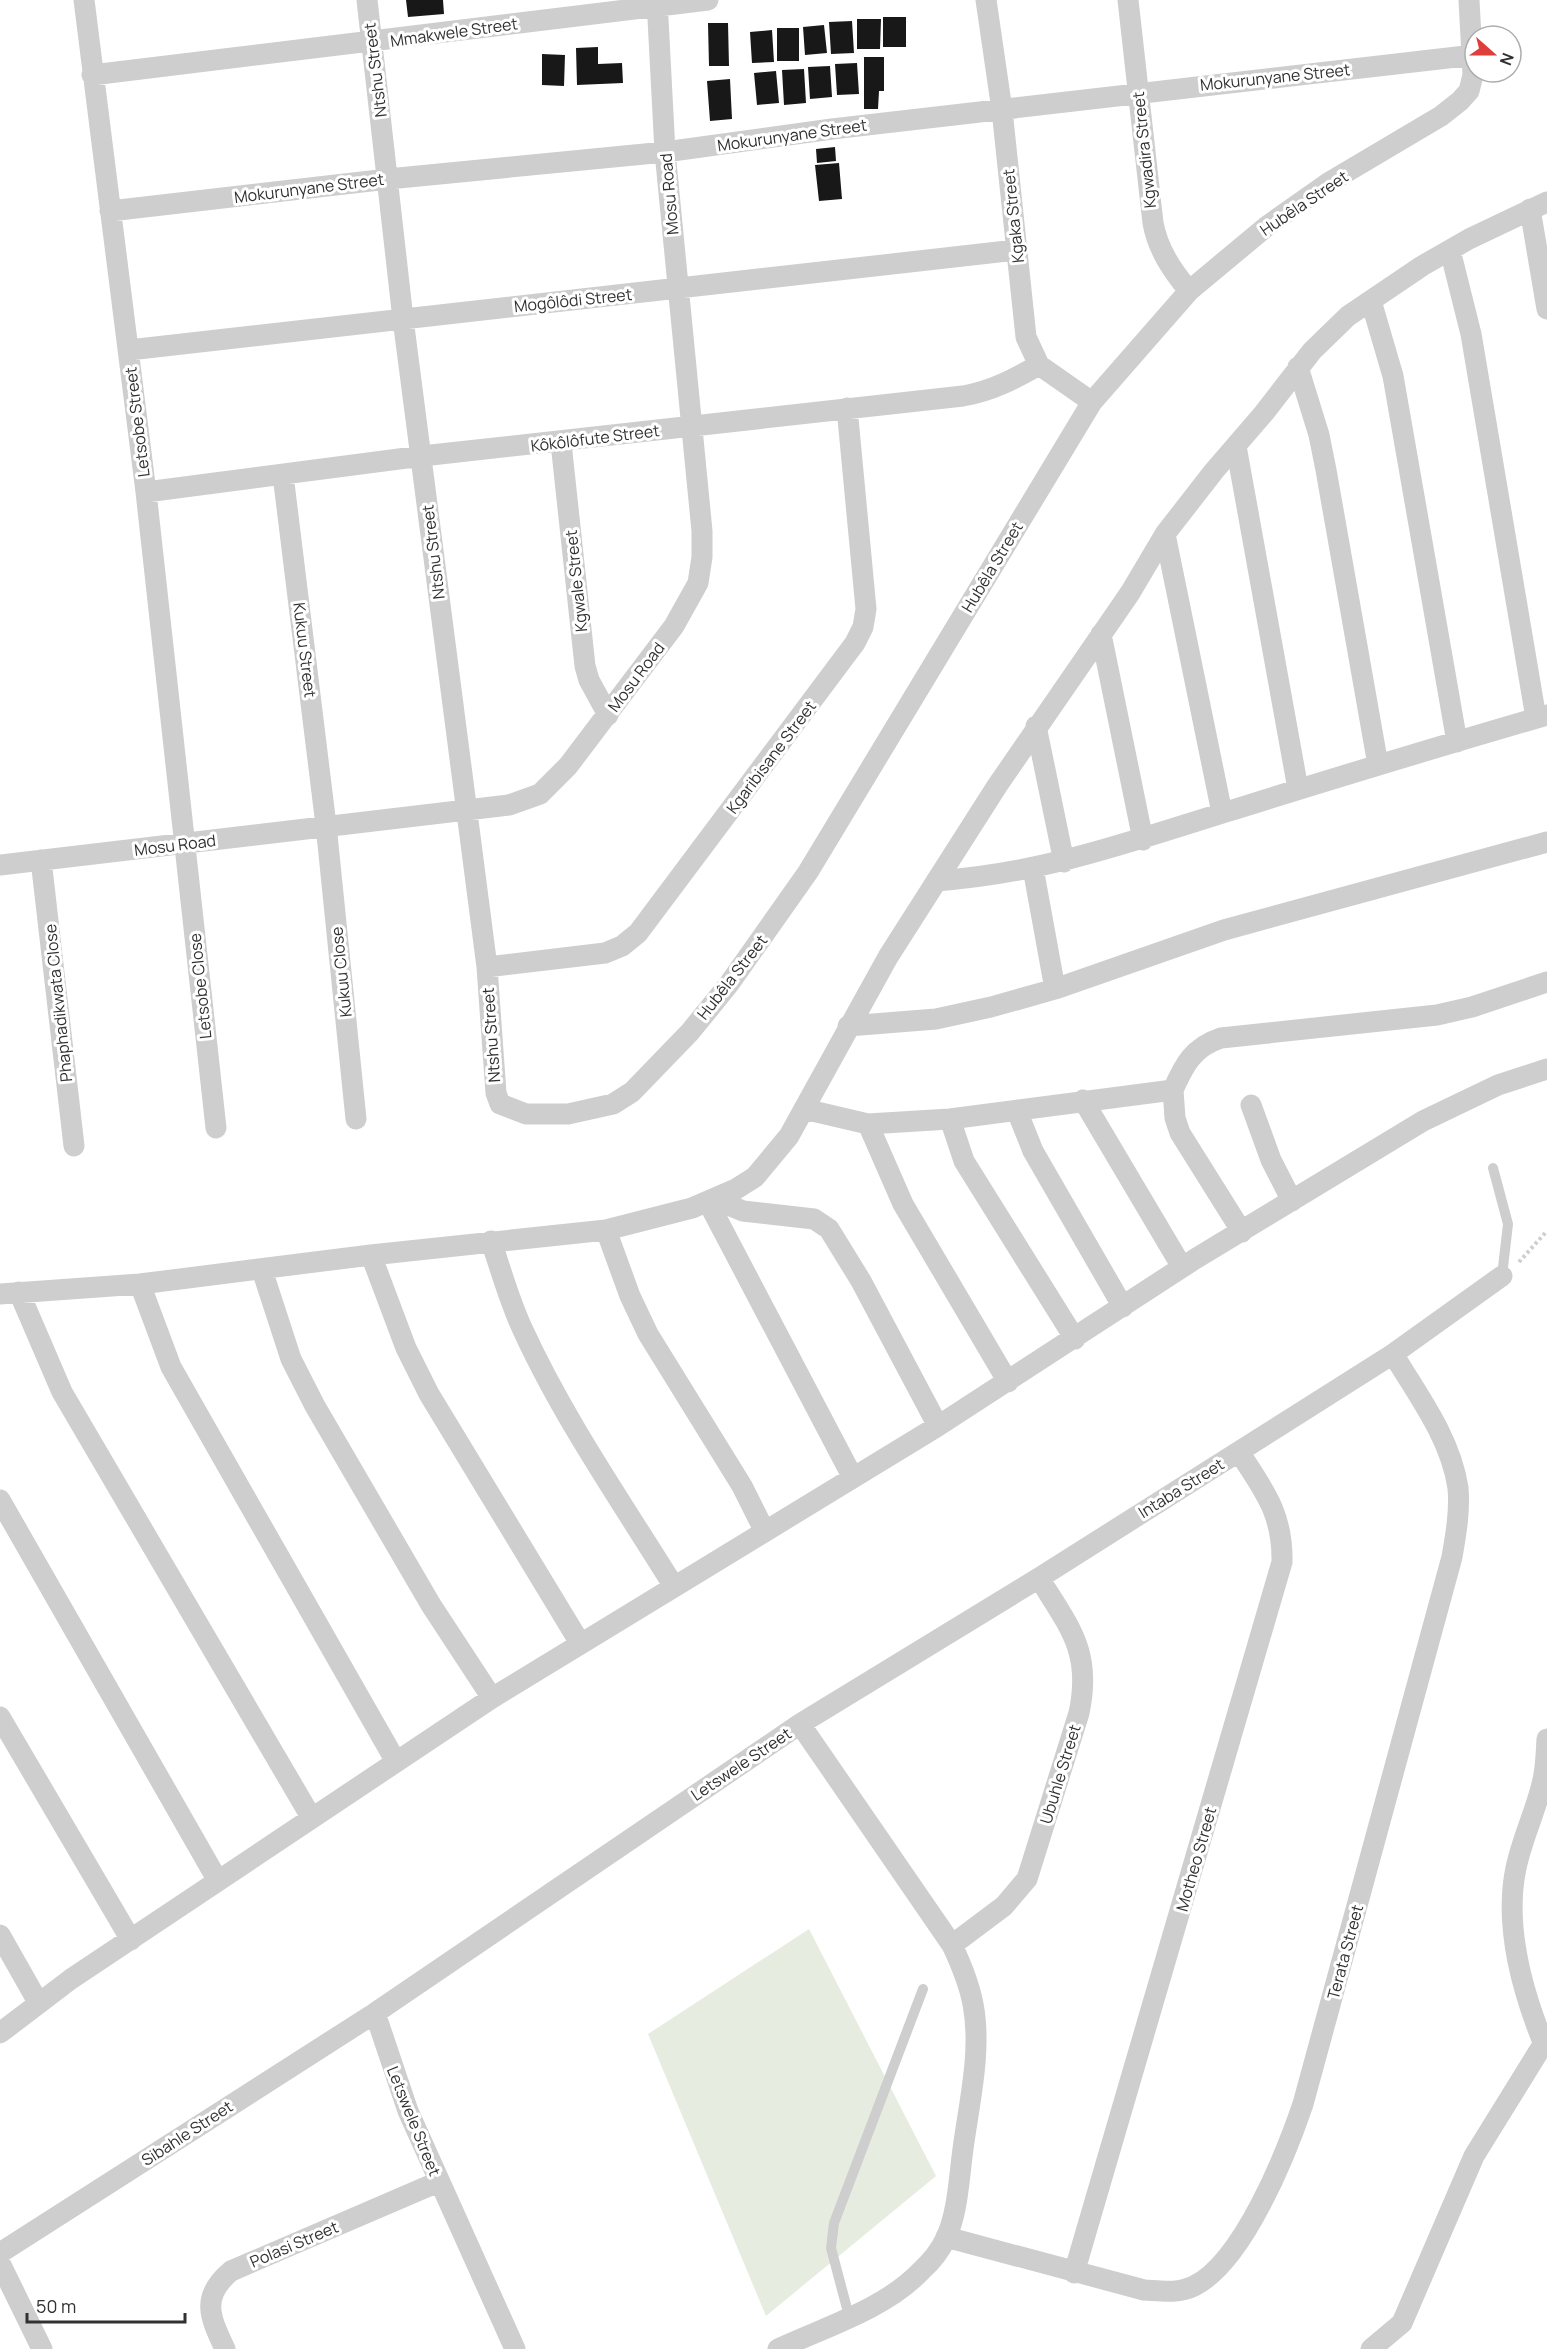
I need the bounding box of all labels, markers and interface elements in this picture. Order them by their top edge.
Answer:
street label: Mmakwele Street [389,12,519,52]
street label: Ntshu Street [358,22,392,118]
north arrow [1463,24,1523,84]
text: N [1495,50,1519,69]
street label: Mokurunyane Street [1199,58,1351,96]
street label: Kgwadira Street [1127,91,1161,209]
street label: Mokurunyane Street [716,114,868,156]
street label: Mosu Road [654,152,684,236]
street label: Hubêla Street [1256,165,1352,241]
street label: Mokurunyane Street [233,168,385,208]
street label: Kgaka Street [997,168,1029,264]
street label: Mogôlôdi Street [513,283,633,317]
street label: Letsobe Street [119,366,155,478]
street label: Kôkôlôfute Street [529,419,661,457]
street label: Ntshu Street [416,504,450,600]
street label: Hubêla Street [956,518,1028,616]
street label: Kgwale Street [560,529,592,633]
street label: Kukuu Street [288,601,322,699]
street label: Mosu Road [603,638,669,716]
street label: Kgaribisane Street [721,696,821,818]
street label: Mosu Road [133,829,217,861]
street label: Phaphadikwata Close [39,923,77,1083]
street label: Kukuu Close [325,926,357,1018]
street label: Hubêla Street [692,930,772,1024]
street label: Letsobe Close [184,932,216,1040]
street label: Ntshu Street [477,987,505,1083]
street label: Intaba Street [1134,1453,1228,1523]
street label: Letswele Street [687,1722,795,1806]
street label: Ubuhle Street [1034,1722,1086,1826]
street label: Motheo Street [1171,1804,1221,1914]
street label: Terata Street [1322,1902,1368,2002]
street label: Letswele Street [382,2063,446,2179]
street label: Sibahle Street [137,2095,237,2171]
street label: Polasi Street [246,2216,342,2272]
scale bar [27,2286,184,2324]
text: 50 m [36,2294,76,2318]

